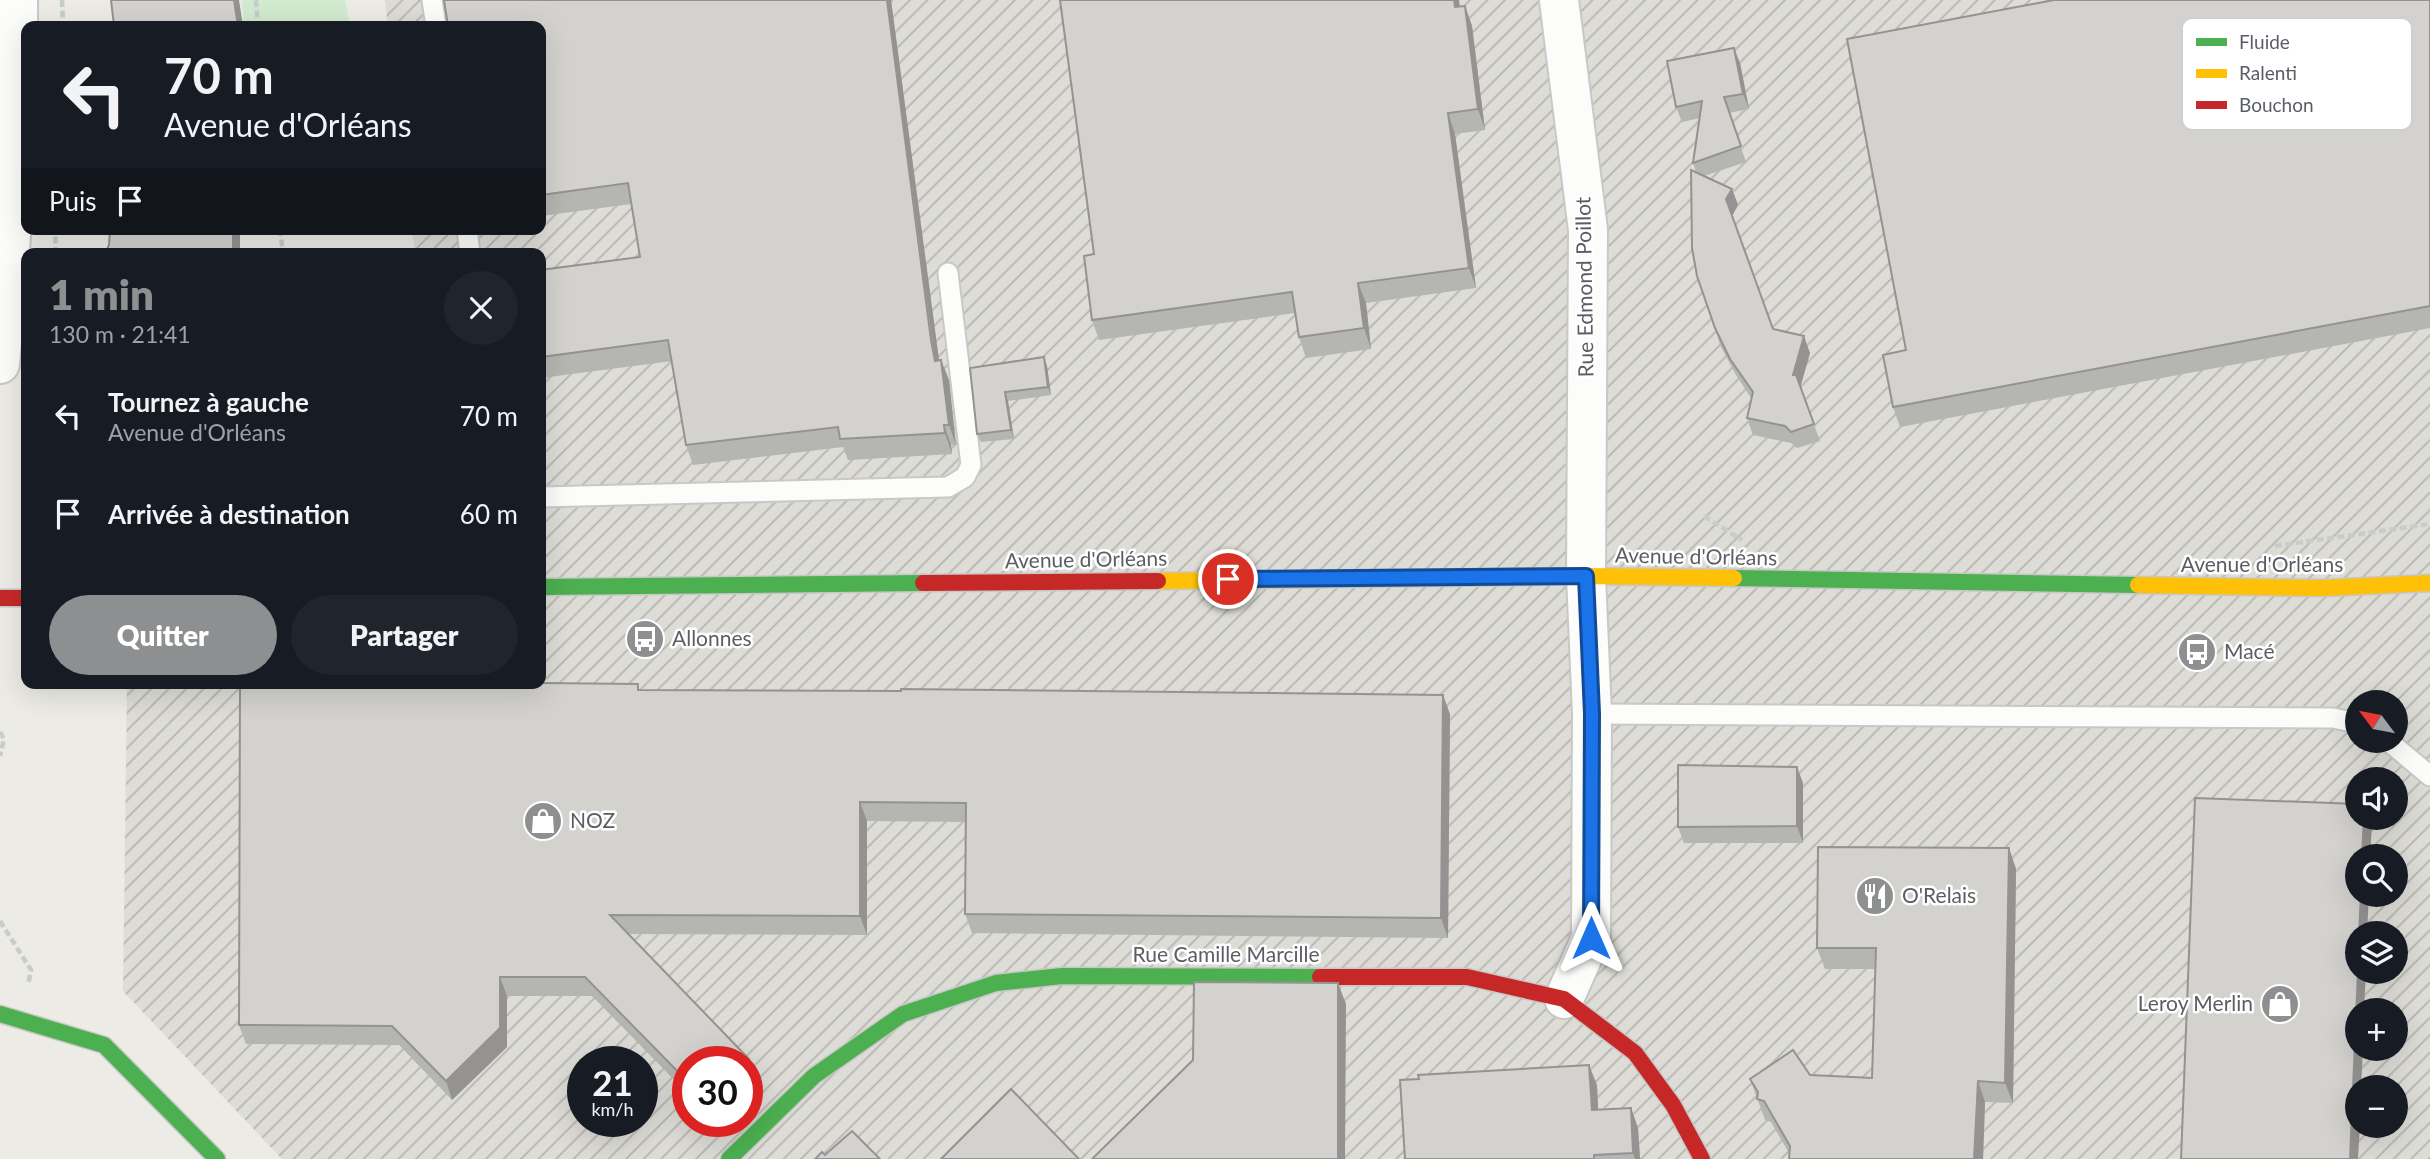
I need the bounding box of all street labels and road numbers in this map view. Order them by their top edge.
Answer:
street label: Rue Edmond Poillot [1569,196,1598,378]
street label: Avenue d'Orléans [1615,542,1777,569]
street label: Avenue d'Orléans [1005,545,1167,572]
street label: Avenue d'Orléans [2181,551,2343,576]
street label: Rue Camille Marcille [1133,941,1319,966]

